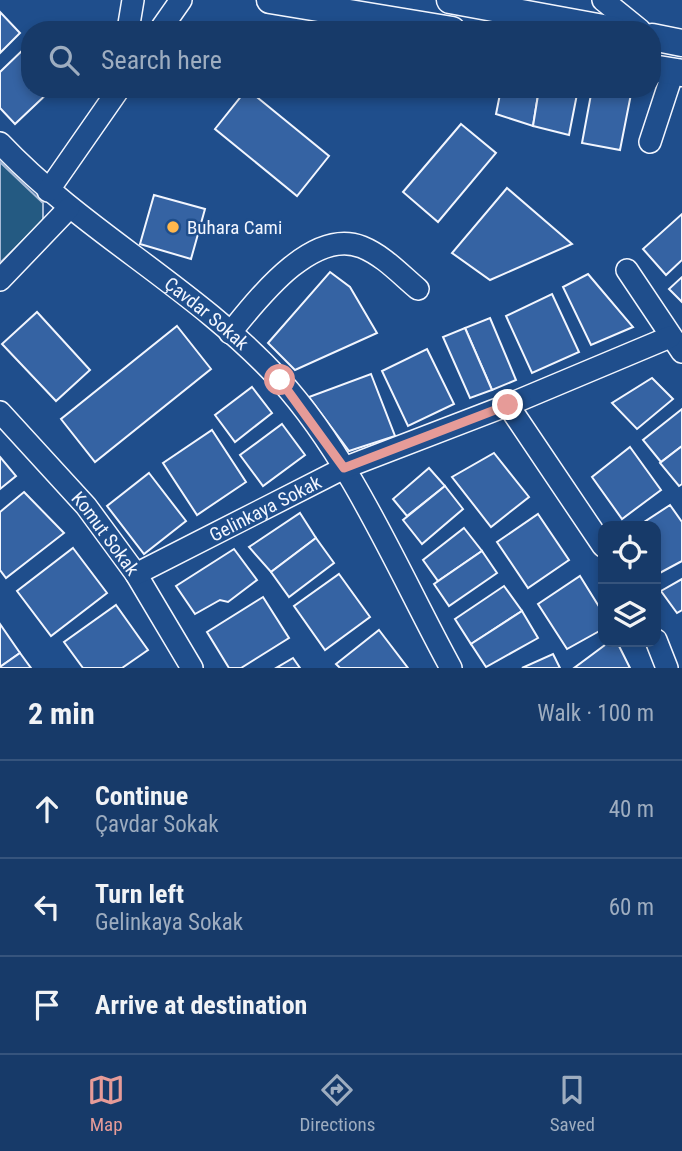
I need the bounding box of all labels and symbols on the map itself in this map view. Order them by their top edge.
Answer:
place label: Buhara Cami [187,216,282,239]
marker: Buhara Cami [165,219,181,235]
street label: Çavdar Sokak [160,272,254,355]
route start [264,364,295,395]
route end [492,389,523,420]
street label: Gelinkaya Sokak [205,470,325,546]
street label: Komut Sokak [67,487,145,580]

